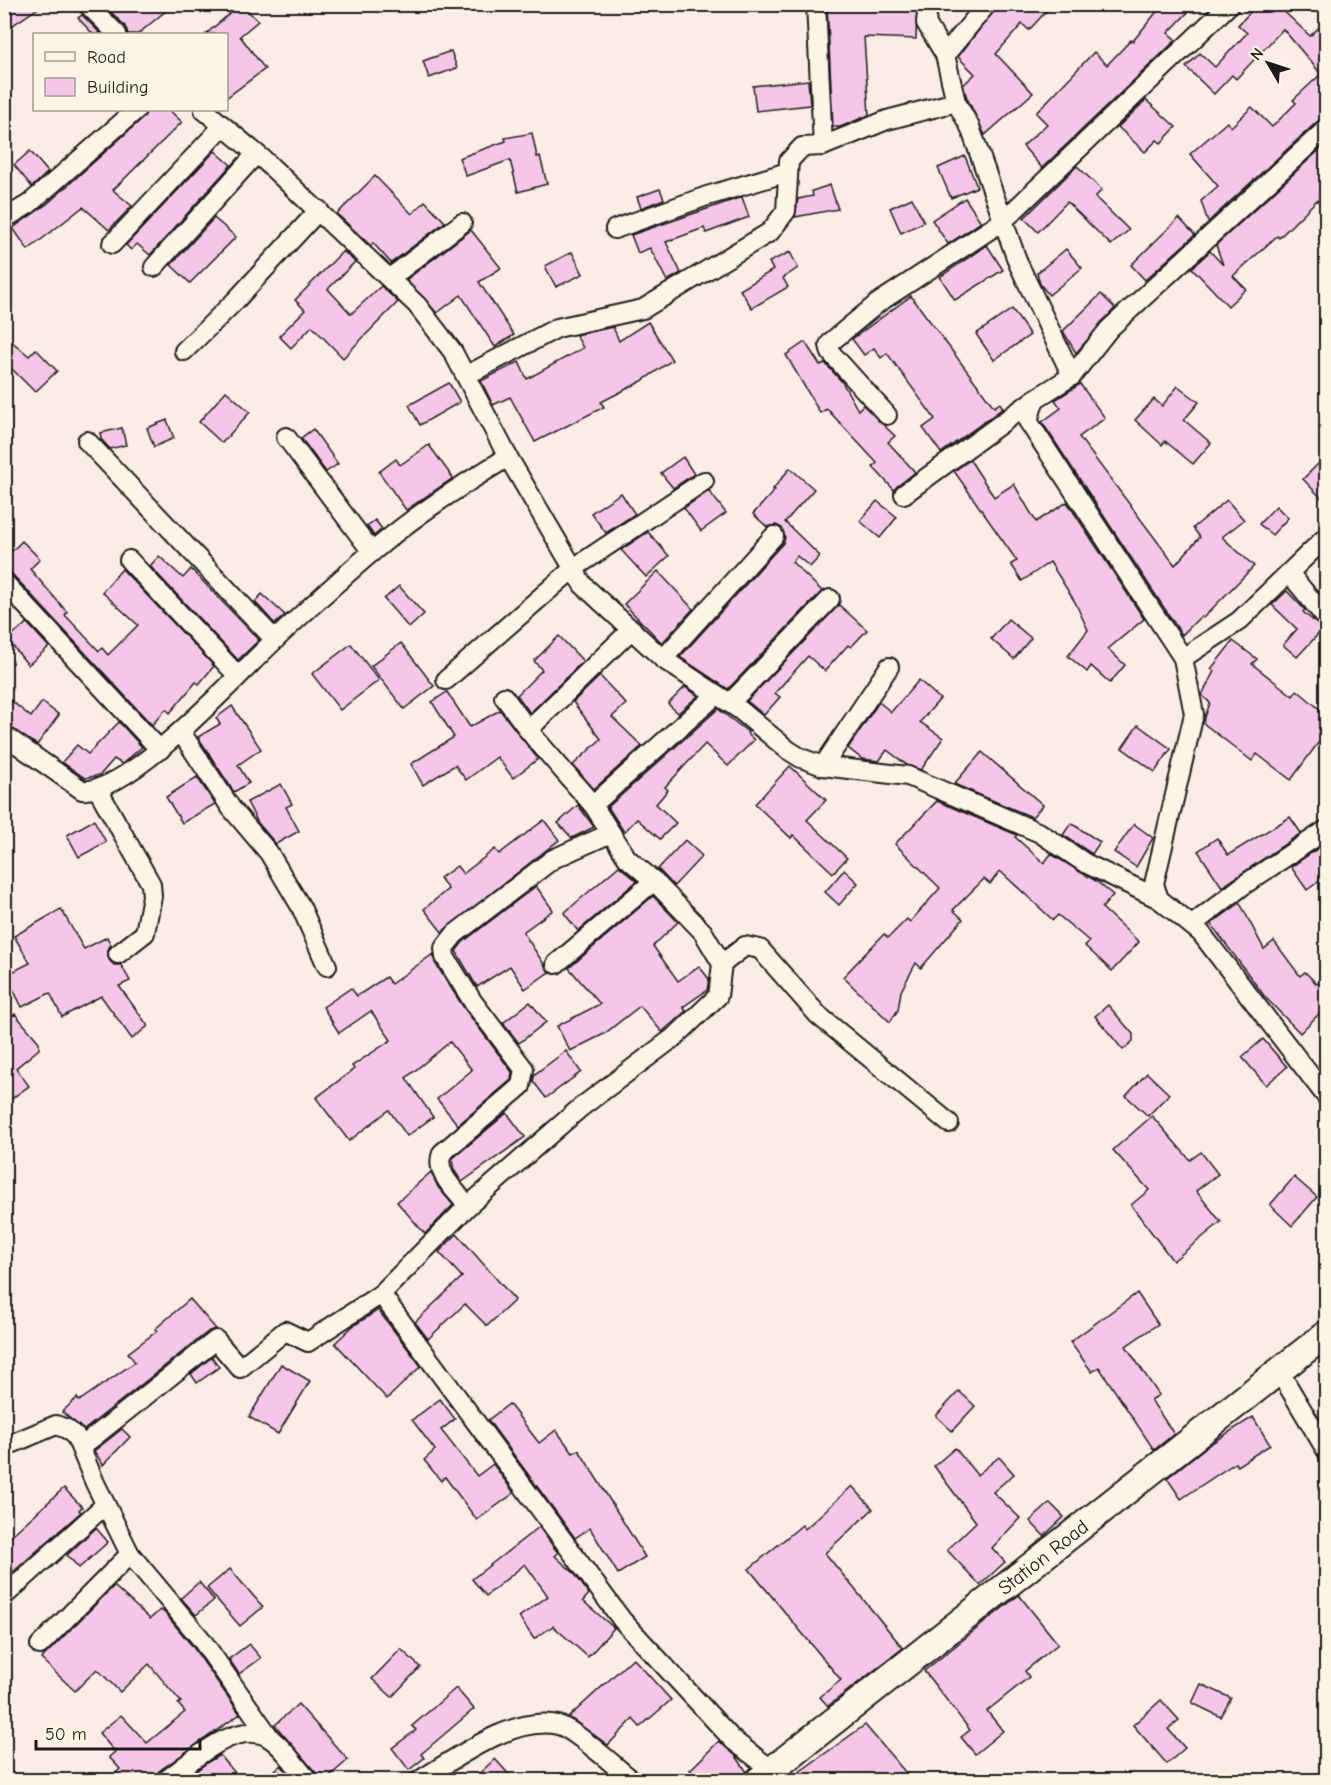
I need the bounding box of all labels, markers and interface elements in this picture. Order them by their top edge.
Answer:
legend [33,33,228,111]
north arrow [1238,33,1298,93]
text: N [1247,44,1267,64]
text: Road [87,47,126,68]
text: Building [87,77,149,98]
street label: Station Road [994,1515,1093,1600]
scale bar [36,1713,200,1751]
text: 50 m [45,1724,87,1745]

